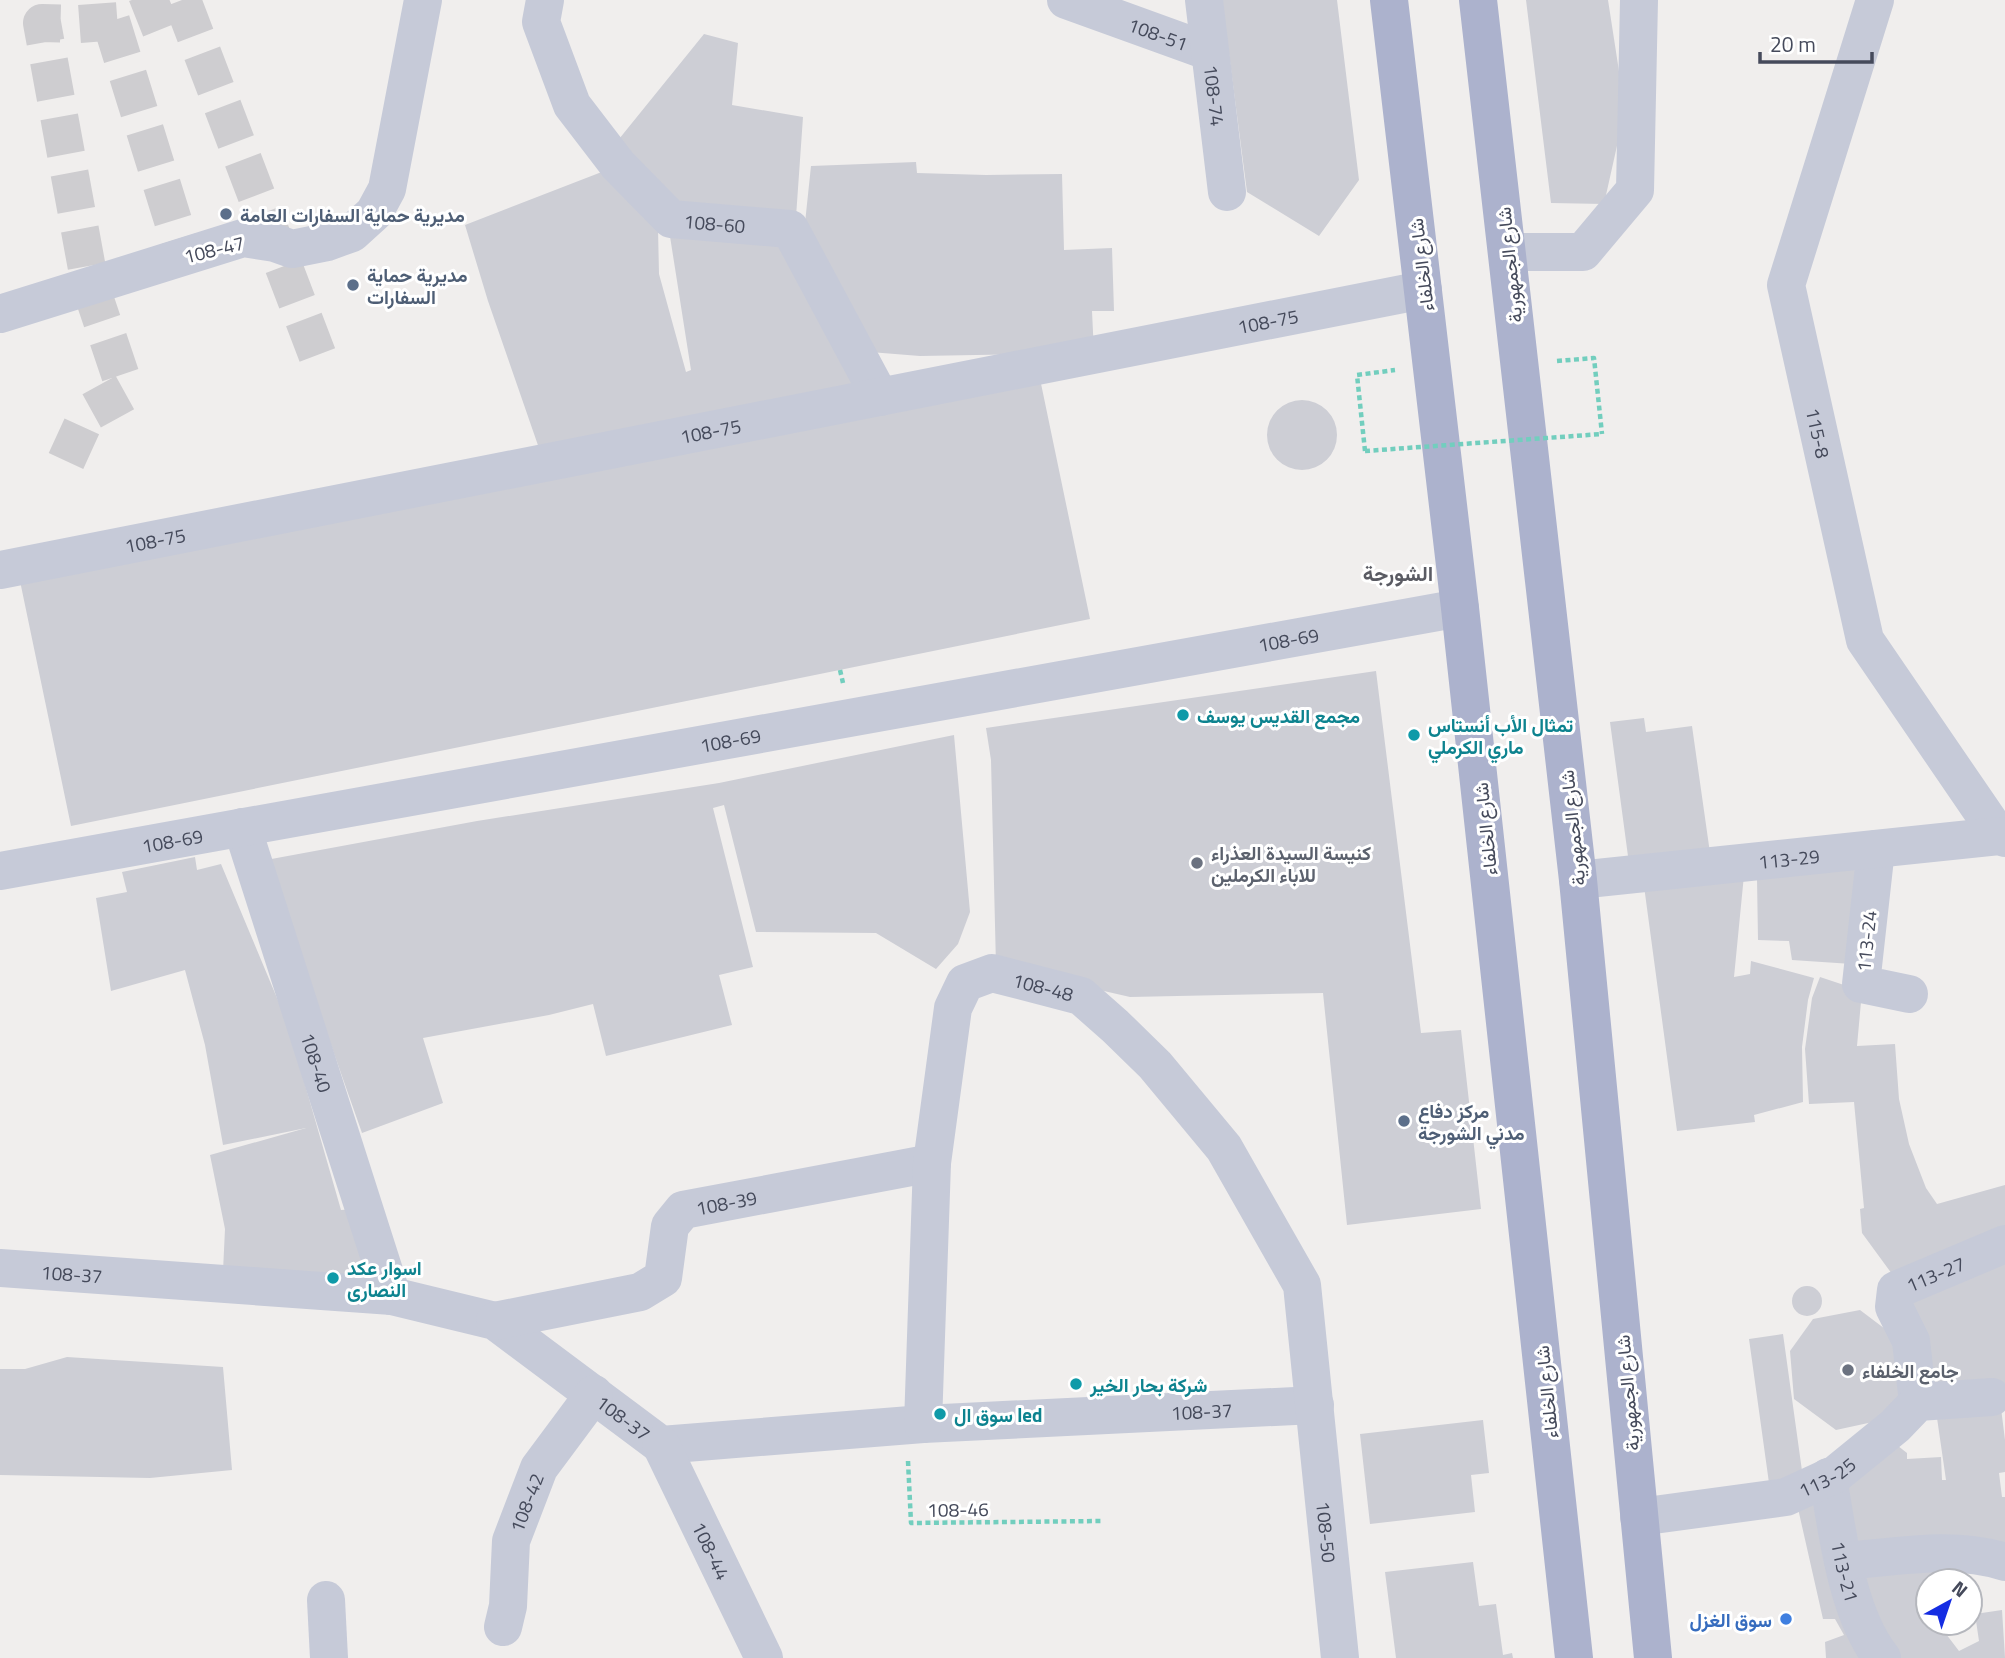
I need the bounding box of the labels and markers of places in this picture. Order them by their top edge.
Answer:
place label: مديرية حماية السفارات العامة [240,200,465,229]
marker: مديرية حماية السفارات العامة [218,206,234,222]
place label: مديرية حماية السفارات [367,260,468,311]
marker: مديرية حماية السفارات [345,277,361,293]
place label: مجمع القديس يوسف [1197,701,1360,730]
marker: مجمع القديس يوسف [1175,707,1191,723]
place label: تمثال الأب أنستاس ماري الكرملي [1428,710,1573,764]
marker: تمثال الأب أنستاس ماري الكرملي [1406,727,1422,743]
place label: كنيسة السيدة العذراء للاباء الكرملين [1211,838,1371,889]
marker: كنيسة السيدة العذراء للاباء الكرملين [1189,855,1205,871]
place label: مركز دفاع مدني الشورجة [1418,1096,1525,1150]
marker: مركز دفاع مدني الشورجة [1396,1113,1412,1129]
place label: اسوار عكد النصارى [347,1253,422,1304]
marker: اسوار عكد النصارى [325,1270,341,1286]
place label: جامع الخلفاء [1862,1356,1959,1385]
marker: جامع الخلفاء [1840,1362,1856,1378]
place label: شركة بحار الخير [1089,1370,1208,1399]
marker: شركة بحار الخير [1068,1376,1084,1392]
place label: سوق ال led [954,1400,1042,1429]
marker: سوق ال led [932,1406,948,1422]
place label: سوق الغزل [1689,1605,1772,1634]
marker: سوق الغزل [1778,1611,1794,1627]

